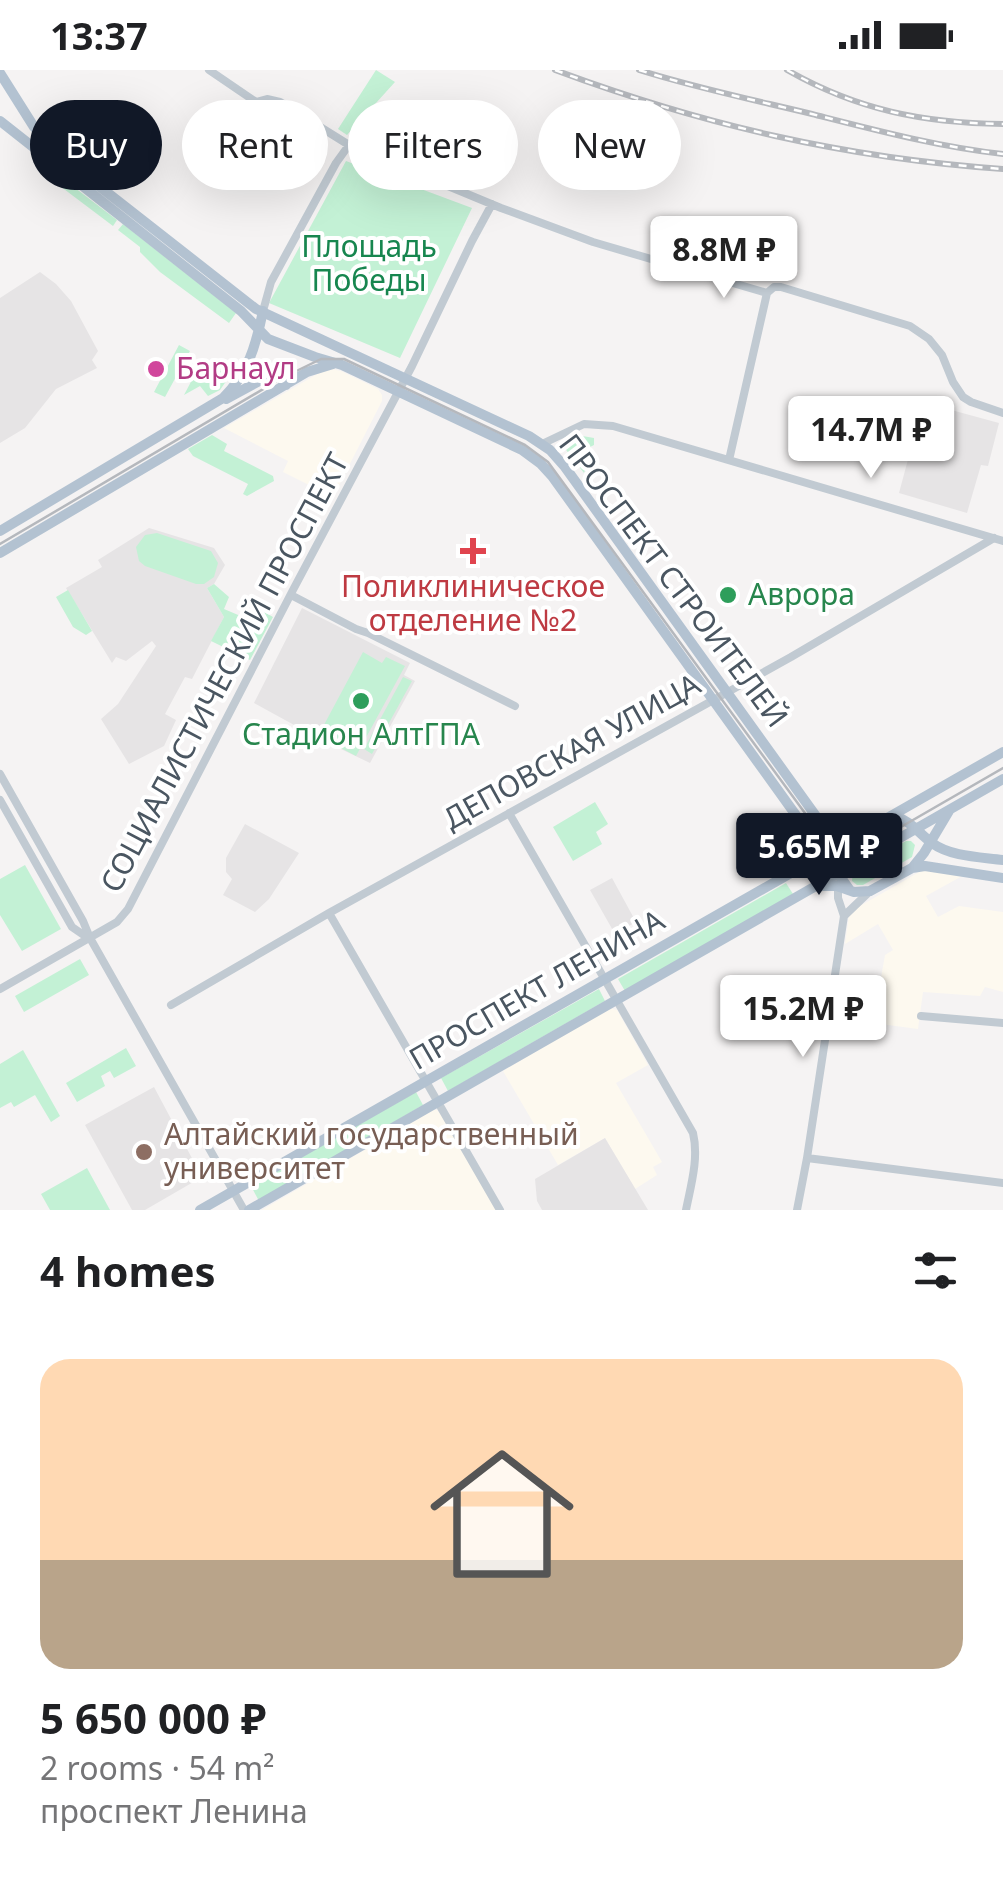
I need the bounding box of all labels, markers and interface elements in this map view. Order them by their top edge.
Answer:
text: 13:37 [50,9,148,61]
chip: Buy [30,100,162,190]
chip: Rent [182,100,328,190]
chip: Filters [348,100,518,190]
chip: New [538,100,681,190]
pin: 8.8M ₽ [643,216,805,301]
park label: Площадь Победы [301,225,437,300]
text: 8.8M ₽ [672,227,776,270]
place label: Барнаул [176,347,296,388]
marker: Барнаул [145,358,167,380]
pin: 14.7M ₽ [779,396,963,481]
text: 14.7M ₽ [810,407,932,450]
street label: ПРОСПЕКТ СТРОИТЕЛЕЙ [550,425,798,735]
street label: СОЦИАЛИСТИЧЕСКИЙ ПРОСПЕКТ [90,445,357,899]
marker: Поликлиническое отделение №2 [460,538,486,564]
place label: Поликлиническое отделение №2 [341,565,605,640]
place label: Аврора [748,573,855,614]
marker: Аврора [717,584,739,606]
street label: ДЕПОВСКАЯ УЛИЦА [436,663,708,838]
marker: Стадион АлтГПА [350,690,372,712]
place label: Стадион АлтГПА [242,713,481,754]
pin: 5.65M ₽ [727,813,911,898]
text: 5.65M ₽ [758,824,880,867]
street label: ПРОСПЕКТ ЛЕНИНА [401,898,672,1078]
pin: 15.2M ₽ [711,975,895,1060]
text: 15.2M ₽ [742,986,864,1029]
place label: Алтайский государственный университет [164,1113,579,1188]
marker: Алтайский государственный университет [133,1141,155,1163]
text: 4 homes [40,1242,216,1299]
icon: filters [908,1243,963,1298]
icon: home [412,1424,592,1604]
text: 5 650 000 ₽ [40,1689,266,1746]
text: 2 rooms · 54 m² [40,1746,274,1789]
text: проспект Ленина [40,1789,308,1832]

